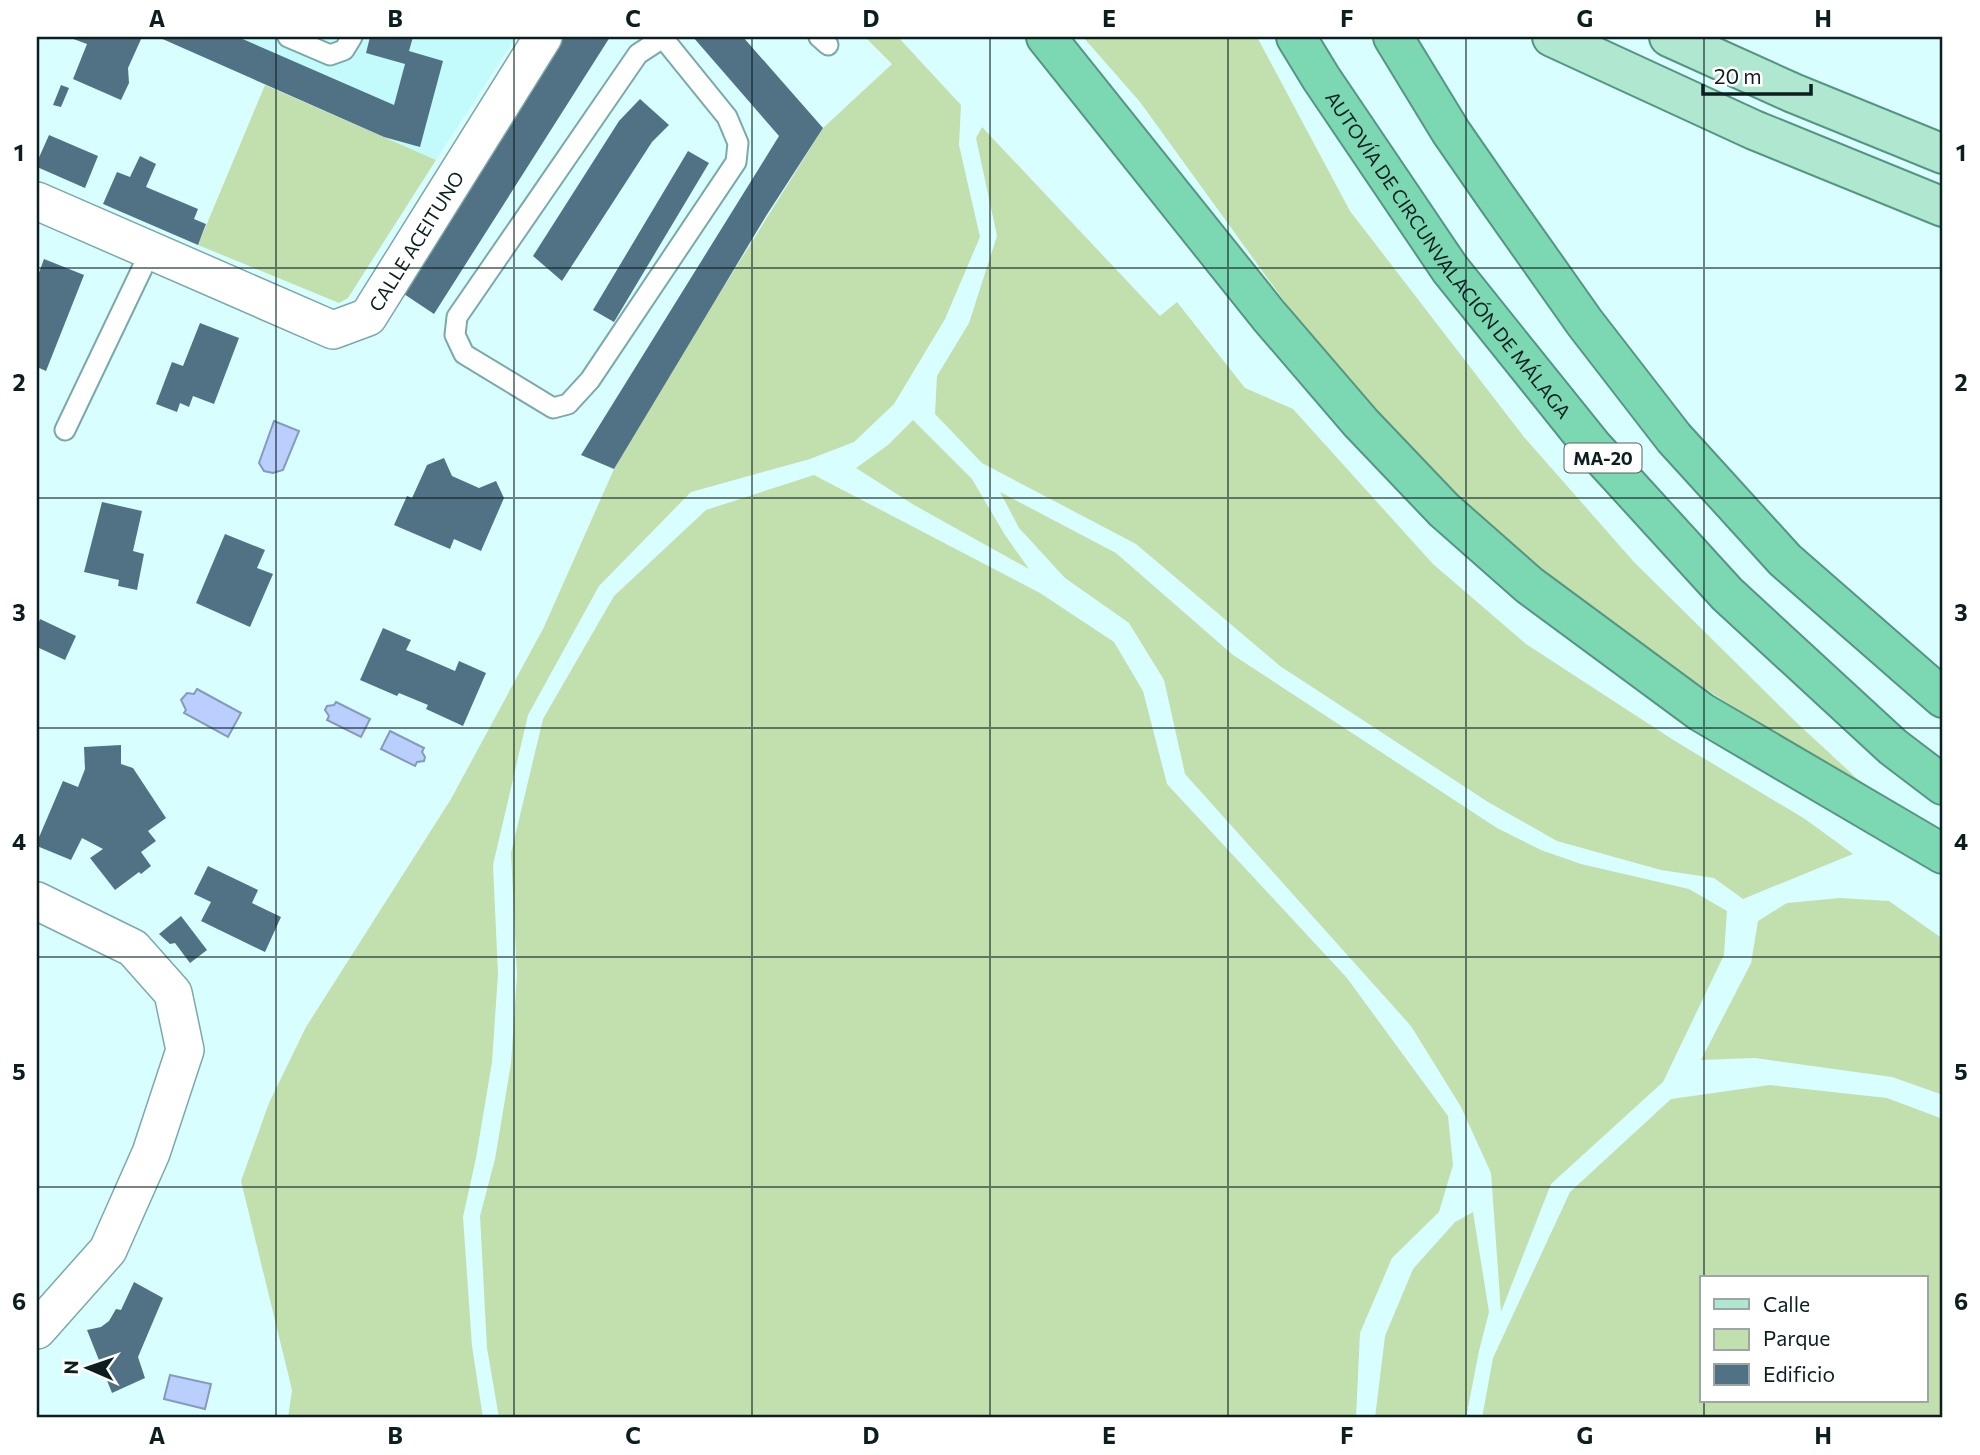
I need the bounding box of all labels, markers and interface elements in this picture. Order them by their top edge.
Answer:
text: A [149,4,166,32]
text: B [387,4,403,32]
text: C [625,4,641,32]
text: D [863,4,880,32]
text: E [1102,4,1116,32]
text: F [1340,4,1354,32]
text: G [1577,4,1593,32]
text: H [1814,4,1832,32]
scale bar [1703,52,1812,96]
text: 20 m [1714,63,1762,88]
street label: AUTOVÍA DE CIRCUNVALACIÓN DE MÁLAGA [1322,86,1576,422]
text: 1 [14,138,24,166]
text: 1 [1956,138,1966,166]
street label: CALLE ACEITUNO [363,167,468,315]
text: 2 [12,368,26,396]
text: 2 [1954,368,1968,396]
road number: MA-20 [1564,444,1642,472]
text: 3 [12,598,26,626]
text: 3 [1954,598,1968,626]
text: 4 [12,827,26,855]
text: 4 [1954,827,1968,855]
text: 5 [12,1057,26,1085]
text: 5 [1954,1057,1968,1085]
legend [1700,1276,1927,1402]
text: 6 [12,1287,26,1315]
text: 6 [1954,1287,1968,1315]
text: Calle [1763,1291,1810,1316]
text: Parque [1763,1325,1830,1350]
north arrow [52,1332,122,1402]
text: N [59,1360,82,1375]
text: Edificio [1763,1361,1835,1386]
text: A [149,1421,166,1449]
text: B [387,1421,403,1449]
text: C [625,1421,641,1449]
text: D [863,1421,880,1449]
text: E [1102,1421,1116,1449]
text: F [1340,1421,1354,1449]
text: G [1577,1421,1593,1449]
text: H [1814,1421,1832,1449]

